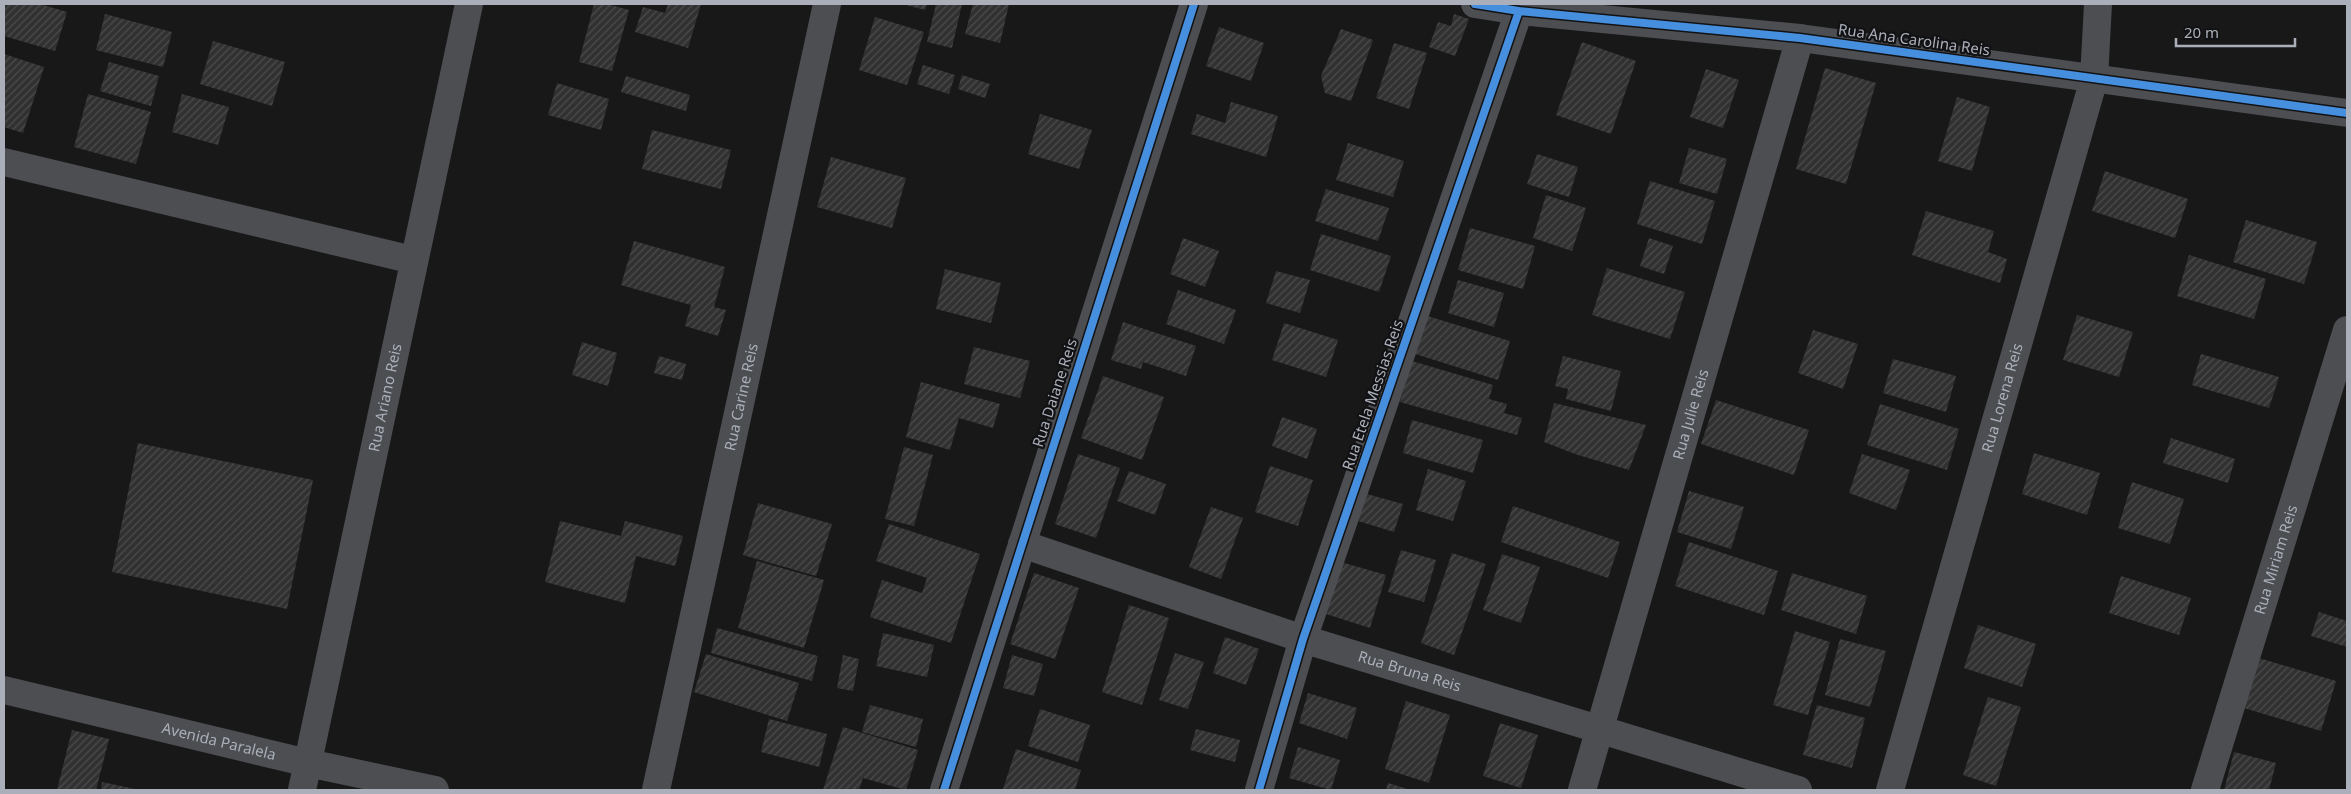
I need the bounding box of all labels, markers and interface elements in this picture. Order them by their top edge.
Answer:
scale bar [2176,15,2295,47]
street label: Rua Ana Carolina Reis [1837,18,1991,60]
text: 20 m [2184,22,2219,42]
street label: Rua Etela Messias Reis [1337,317,1407,473]
street label: Rua Daiane Reis [1027,336,1081,450]
street label: Rua Carine Reis [719,341,762,453]
street label: Rua Lorena Reis [1976,341,2027,455]
street label: Rua Ariano Reis [363,342,406,454]
street label: Rua Julie Reis [1667,367,1713,462]
street label: Rua Miriam Reis [2249,502,2301,617]
street label: Rua Bruna Reis [1356,645,1464,696]
street label: Avenida Paralela [160,717,278,764]

